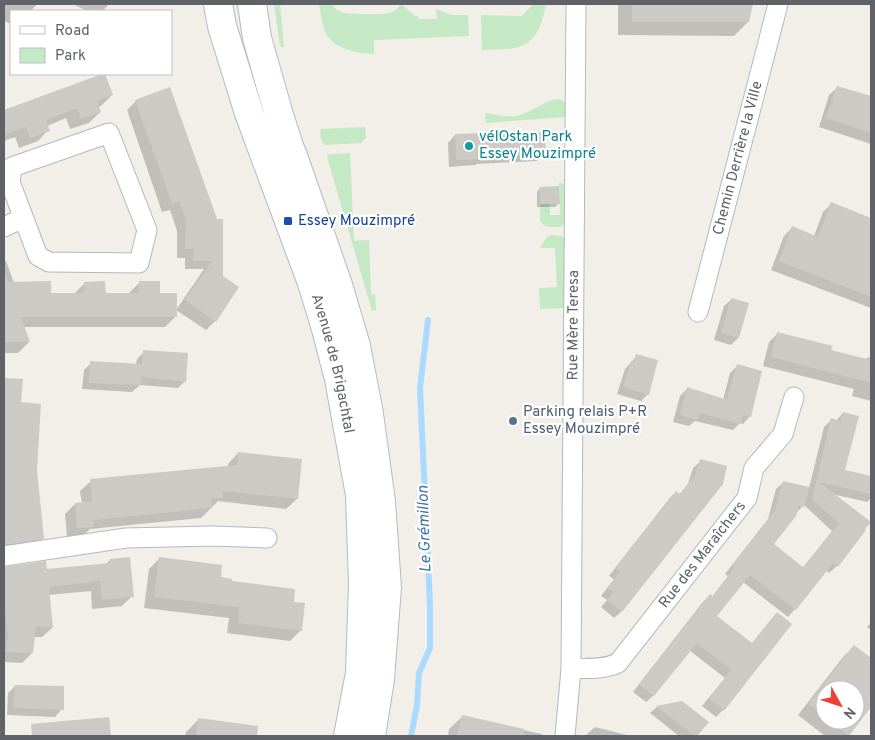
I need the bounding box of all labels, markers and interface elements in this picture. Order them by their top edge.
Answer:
legend [10,10,172,75]
text: Road [55,22,90,41]
text: Park [55,47,86,66]
street label: Chemin Derrière la Ville [709,79,767,237]
place label: vélOstan Park Essey Mouzimpré [479,128,596,164]
marker: vélOstan Park Essey Mouzimpré [463,140,475,152]
place label: Essey Mouzimpré [298,212,415,231]
marker: Essey Mouzimpré [282,215,294,227]
street label: Rue Mère Teresa [564,270,583,380]
street label: Avenue de Brigachtal [306,291,358,435]
place label: Parking relais P+R Essey Mouzimpré [523,403,647,439]
marker: Parking relais P+R Essey Mouzimpré [507,415,519,427]
water label: Le Grémillon [413,485,437,573]
street label: Rue des Maraîchers [655,497,750,612]
north arrow [815,680,865,730]
text: N [839,703,859,722]

